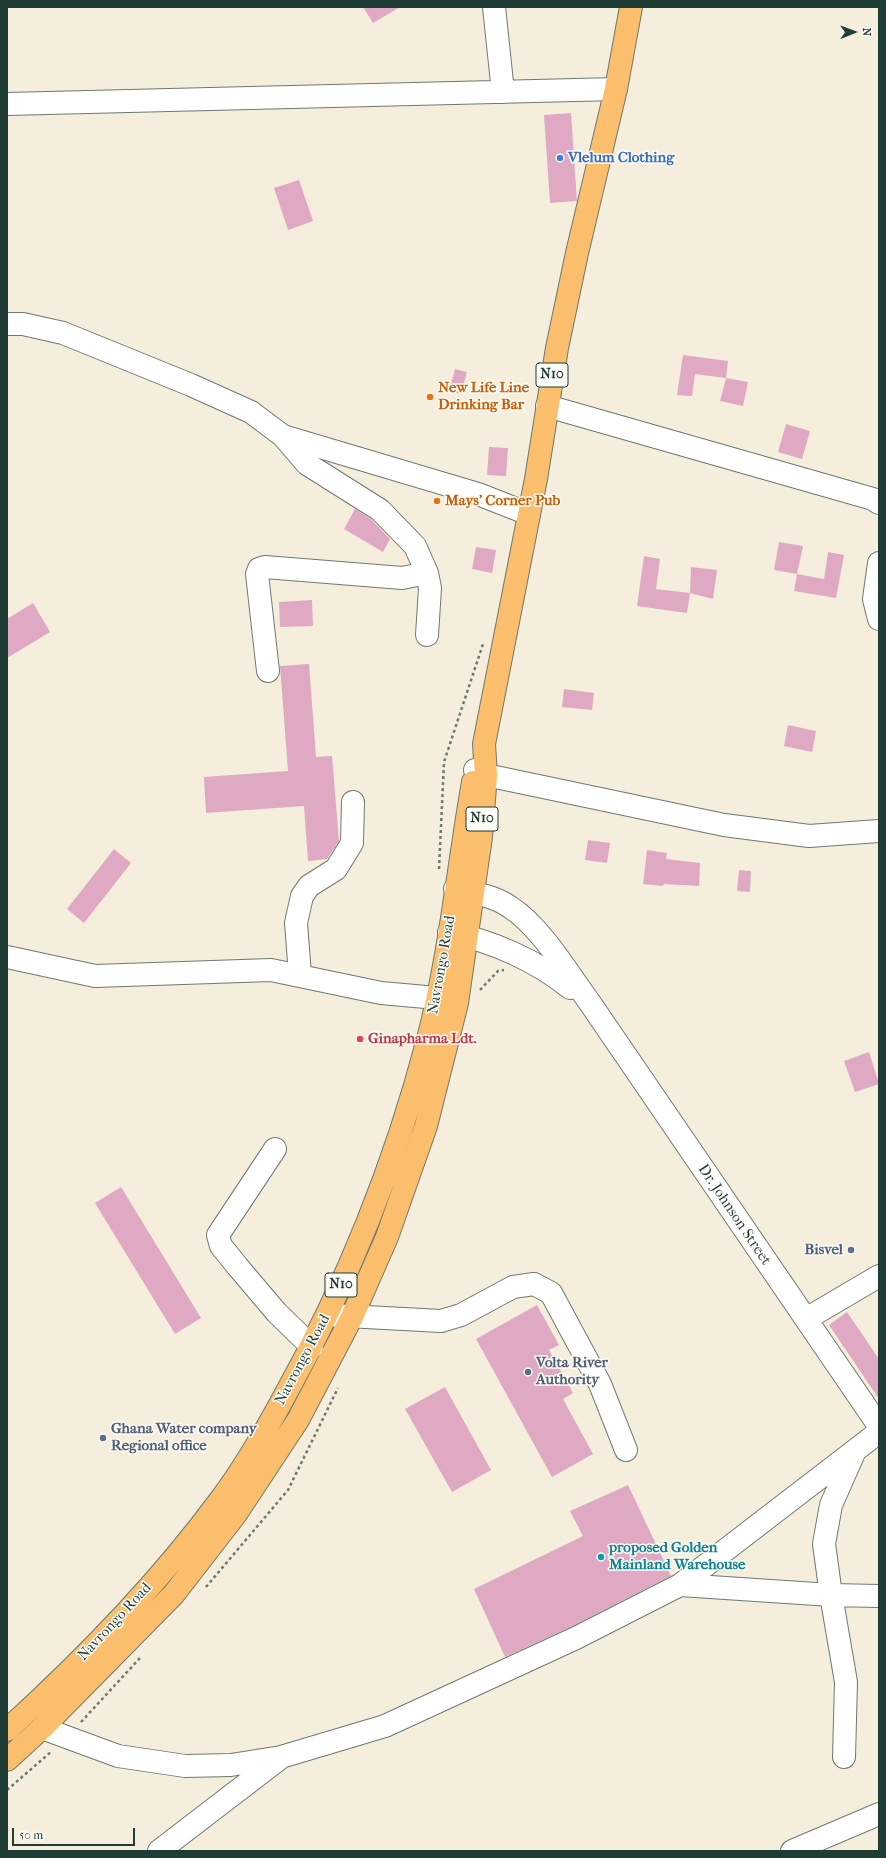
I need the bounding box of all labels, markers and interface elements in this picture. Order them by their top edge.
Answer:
north arrow [834,12,874,52]
text: N [860,27,873,36]
place label: Vlelum Clothing [568,149,674,167]
marker: Vlelum Clothing [555,153,565,163]
road number: N10 [536,363,568,387]
place label: New Life Line Drinking Bar [438,379,529,414]
marker: New Life Line Drinking Bar [425,392,435,402]
place label: Mays' Corner Pub [445,492,560,510]
marker: Mays' Corner Pub [432,496,442,506]
road number: N10 [466,807,498,831]
street label: Navrongo Road [424,914,460,1016]
place label: Ginapharma Ldt. [368,1030,477,1048]
marker: Ginapharma Ldt. [355,1034,365,1044]
street label: Dr. Johnson Street [694,1161,774,1269]
place label: Bisvel [805,1241,843,1259]
marker: Bisvel [846,1245,856,1255]
road number: N10 [325,1273,357,1297]
street label: Navrongo Road [272,1312,334,1408]
place label: Volta River Authority [536,1354,608,1389]
marker: Volta River Authority [523,1367,533,1377]
place label: Ghana Water company Regional office [111,1420,257,1455]
marker: Ghana Water company Regional office [98,1433,108,1443]
place label: proposed Golden Mainland Warehouse [609,1539,745,1574]
marker: proposed Golden Mainland Warehouse [596,1552,606,1562]
street label: Navrongo Road [74,1579,156,1665]
scale bar [14,1820,137,1846]
text: 50 m [19,1828,43,1842]

